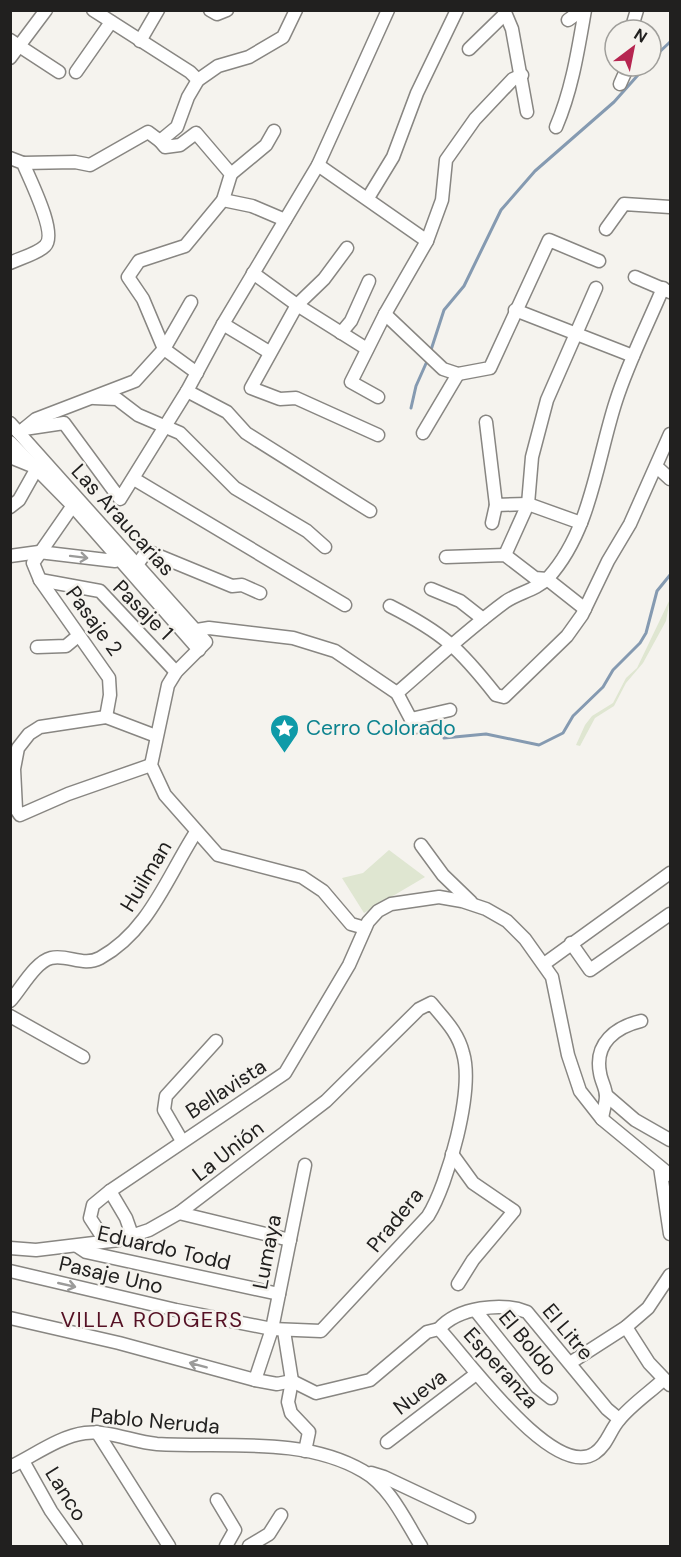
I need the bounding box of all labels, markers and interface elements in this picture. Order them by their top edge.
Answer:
north arrow [603,18,663,78]
text: N [630,24,651,48]
street label: Las Araucarias [65,458,181,582]
one-way arrow [69,552,89,563]
street label: Pasaje 1 [107,574,179,646]
street label: Pasaje 2 [59,580,129,662]
place icon: Cerro Colorado [269,712,301,754]
place label: Cerro Colorado [306,714,456,742]
street label: Huilman [114,835,178,917]
street label: Bellavista [180,1053,272,1125]
street label: La Unión [187,1114,269,1188]
street label: Pradera [360,1182,430,1258]
street label: Lumaya [246,1212,288,1292]
street label: Eduardo Todd [95,1219,233,1277]
street label: Pasaje Uno [56,1249,166,1301]
one-way arrow [58,1279,77,1291]
street label: El Litre [536,1298,600,1366]
street label: El Boldo [492,1304,564,1382]
district label: VILLA RODGERS [60,1305,244,1334]
street label: Esperanza [457,1322,545,1414]
one-way arrow [189,1359,208,1371]
street label: Nueva [388,1363,452,1421]
street label: Pablo Neruda [89,1401,221,1441]
street label: Lanco [38,1462,94,1526]

